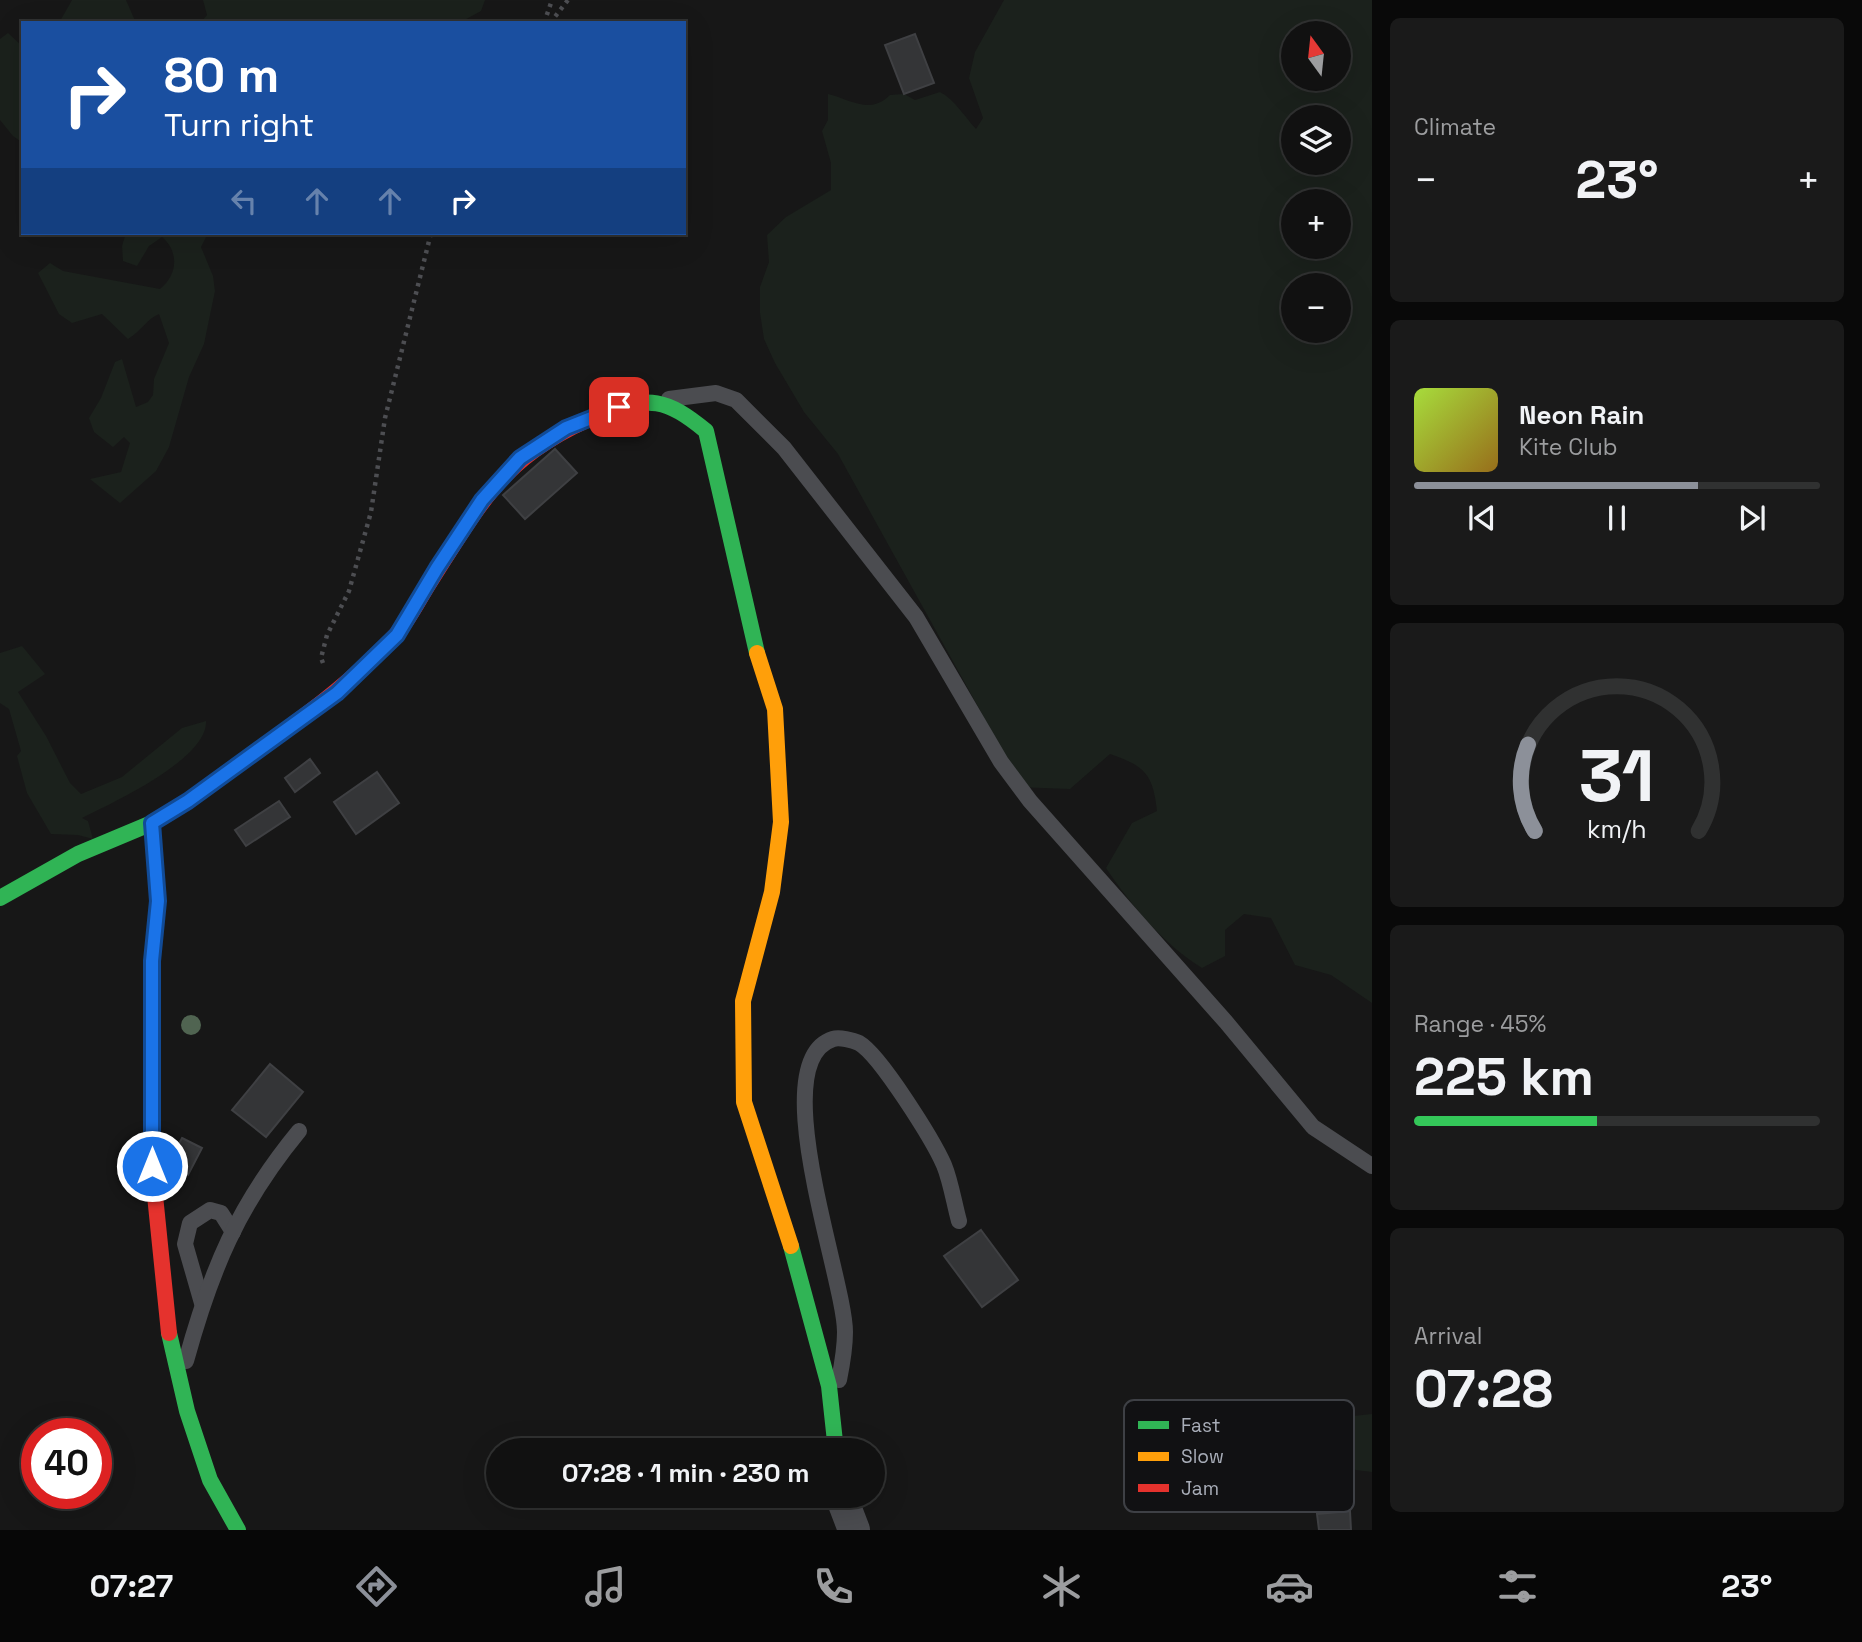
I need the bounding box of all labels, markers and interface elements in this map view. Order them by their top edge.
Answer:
north arrow [1281,21,1351,91]
map controls [1281,21,1351,343]
text: 80 m [164,44,279,106]
icon: right [49,49,140,140]
text: Turn right [164,105,314,145]
button: layers [1281,105,1351,175]
text: Climate [1414,112,1496,142]
text: 23° [1576,147,1659,213]
text: − [1414,156,1438,204]
text: + [1796,156,1820,204]
icon: left [225,182,263,220]
icon: ahead [298,182,336,220]
icon: ahead [371,182,409,220]
icon: right [444,182,482,220]
button: + [1281,189,1351,259]
button: − [1281,273,1351,343]
pin [589,377,649,437]
icon: arrive [600,388,638,426]
text: Neon Rain [1519,398,1644,432]
text: Kite Club [1519,432,1618,462]
icon: previous [1463,499,1501,537]
icon: pause [1598,499,1636,537]
icon: next [1733,499,1771,537]
text: 31 [1579,729,1655,822]
text: km/h [1587,813,1647,845]
text: Range · 45% [1414,1009,1546,1039]
text: 225 km [1414,1044,1594,1110]
position arrow [115,1129,189,1203]
text: Arrival [1414,1321,1482,1351]
text: 07:28 [1414,1356,1553,1422]
legend [1124,1400,1354,1512]
text: Fast [1181,1413,1221,1438]
speed limit sign: 40 [21,1418,112,1509]
text: Slow [1181,1444,1224,1469]
text: 07:28 · 1 min · 230 m [562,1456,809,1490]
text: Jam [1181,1476,1219,1501]
icon: directions [352,1562,401,1611]
icon: music [581,1562,630,1611]
icon: phone [809,1562,858,1611]
icon: climate [1037,1562,1086,1611]
icon: car [1265,1562,1314,1611]
icon: filters [1493,1562,1542,1611]
text: 07:27 [90,1566,173,1606]
text: 23° [1721,1566,1772,1606]

